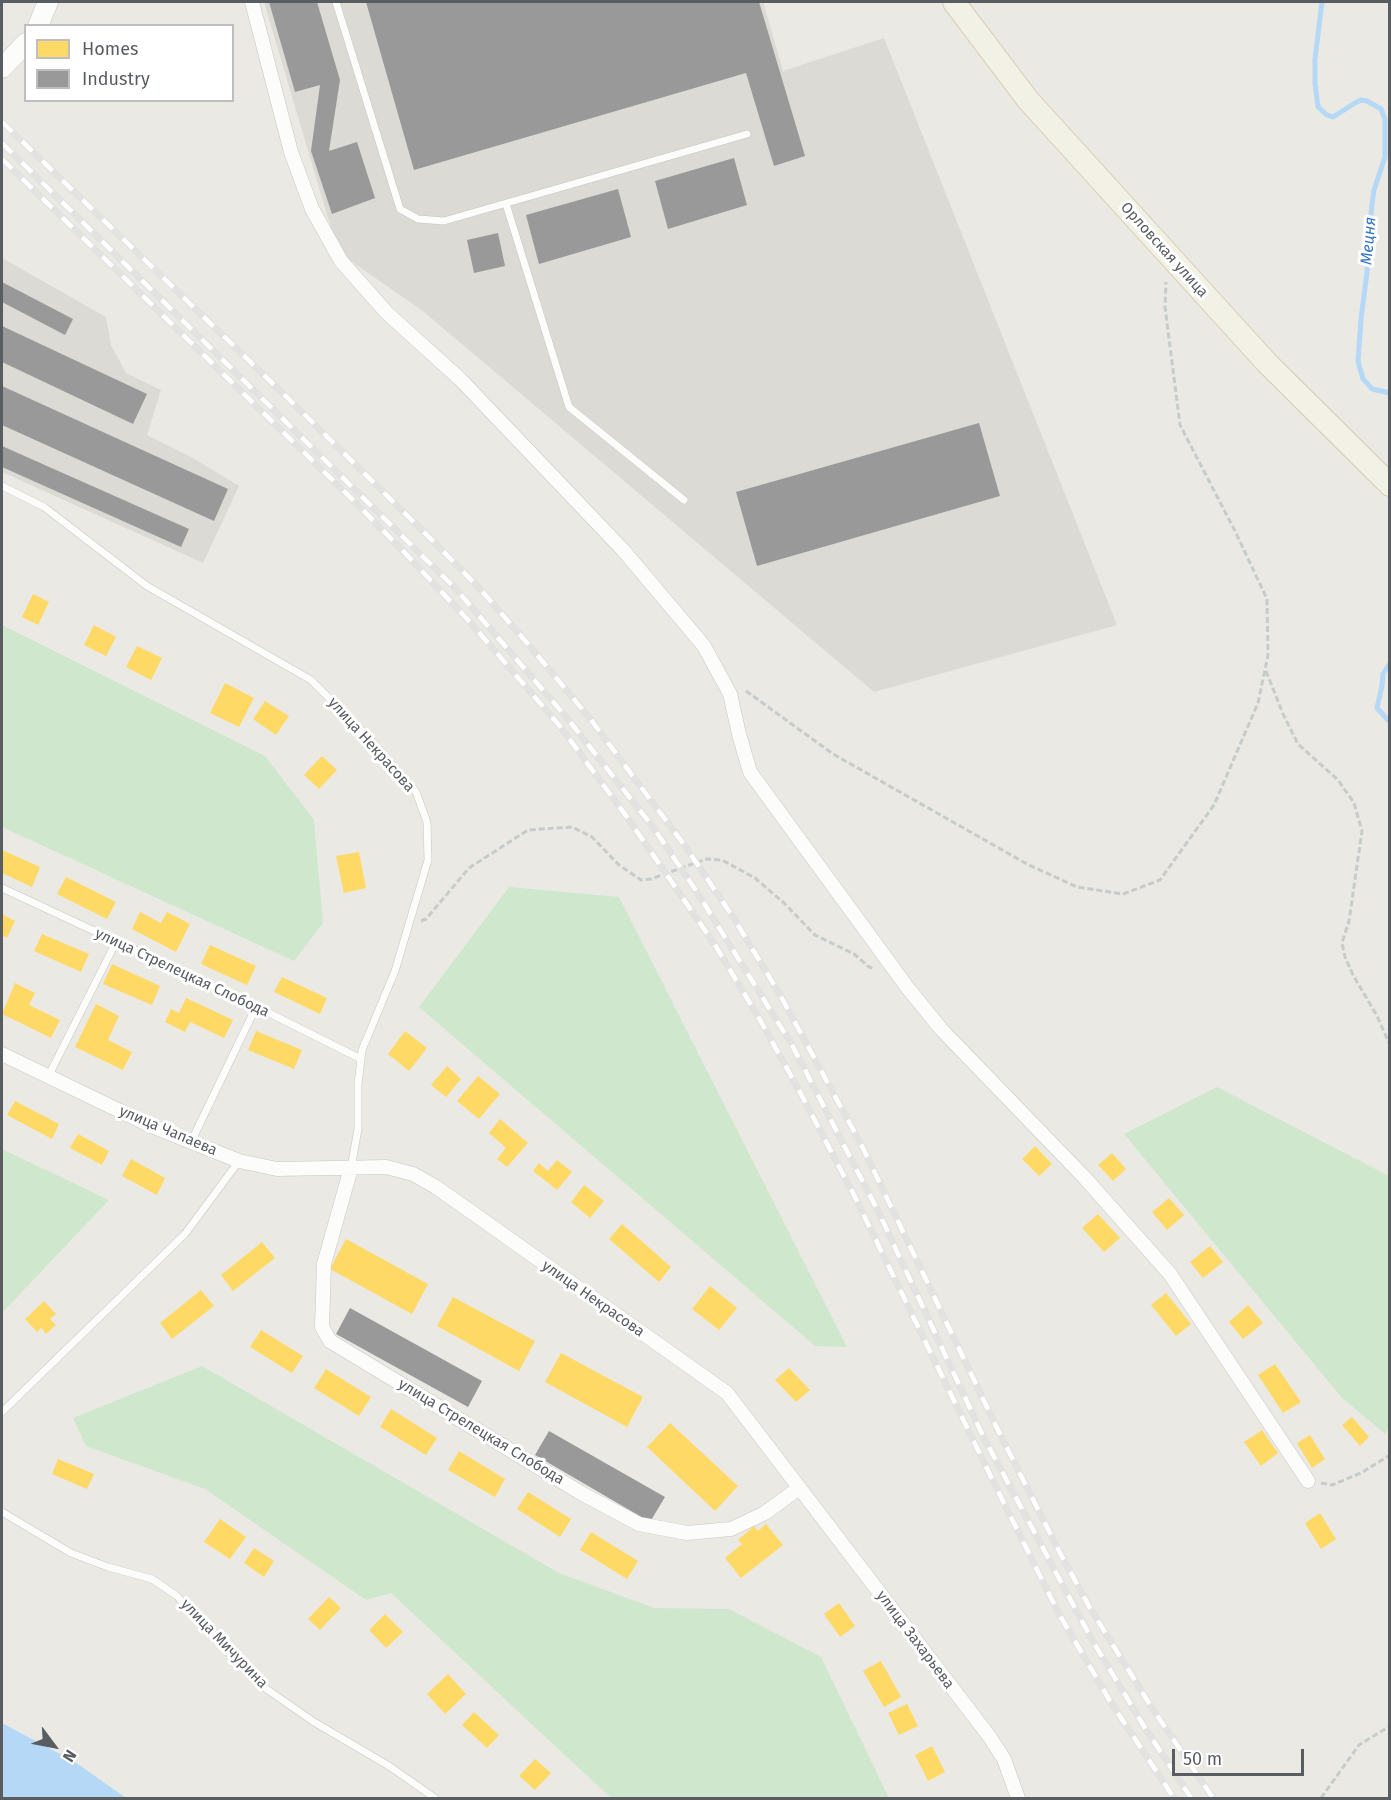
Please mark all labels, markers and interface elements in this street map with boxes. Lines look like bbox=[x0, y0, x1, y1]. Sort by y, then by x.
legend bbox=[24, 24, 234, 102]
text: Homes bbox=[82, 38, 138, 60]
text: Industry bbox=[82, 68, 150, 90]
street label: Орловская улица bbox=[1117, 199, 1211, 301]
water label: Мецня bbox=[1357, 216, 1381, 266]
street label: улица Некрасова bbox=[324, 694, 418, 796]
street label: улица Стрелецкая Слобода bbox=[92, 925, 272, 1021]
street label: улица Чапаева bbox=[116, 1102, 220, 1160]
street label: улица Некрасова bbox=[538, 1257, 648, 1341]
street label: улица Стрелецкая Слобода bbox=[395, 1375, 567, 1489]
street label: улица Захарьева bbox=[872, 1587, 958, 1693]
street label: улица Мичурина bbox=[177, 1596, 271, 1692]
north arrow bbox=[24, 1716, 84, 1776]
scale bar bbox=[1175, 1737, 1307, 1775]
text: N bbox=[59, 1746, 81, 1765]
text: 50 m bbox=[1183, 1748, 1222, 1770]

